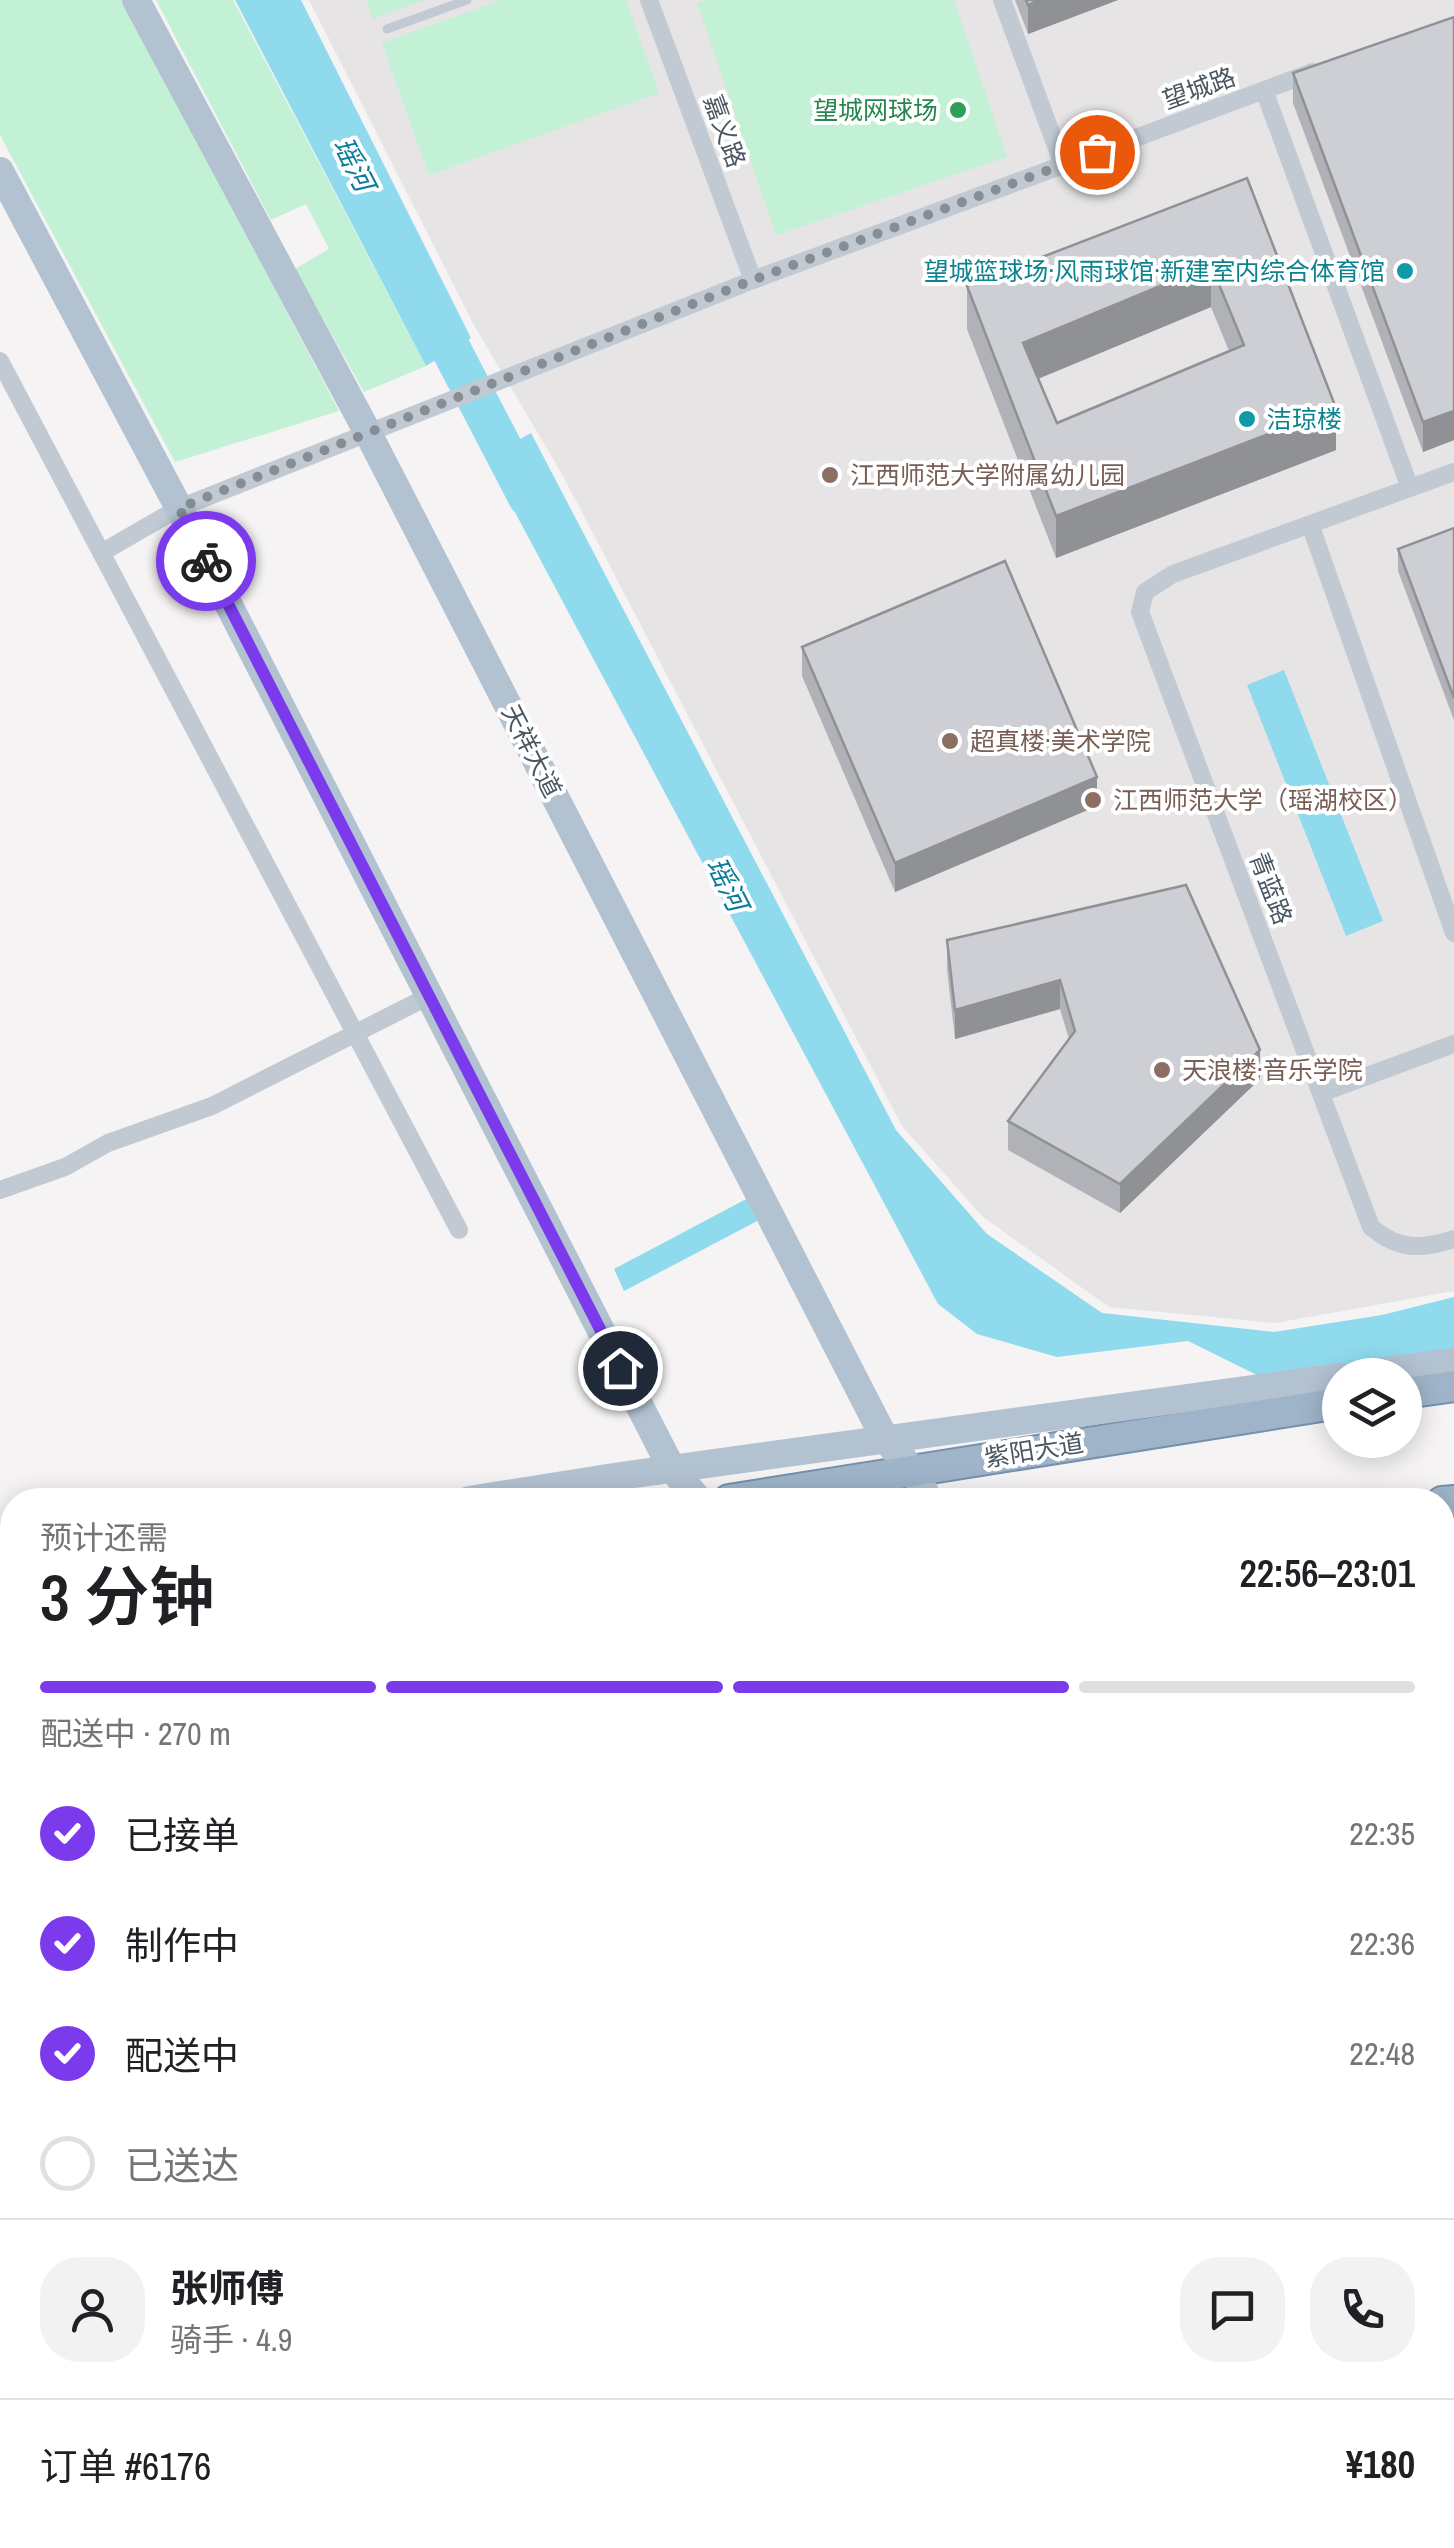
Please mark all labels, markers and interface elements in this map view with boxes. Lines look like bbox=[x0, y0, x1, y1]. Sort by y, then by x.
street label: 望城路 bbox=[1158, 59, 1240, 117]
street label: 嘉义路 bbox=[696, 90, 754, 172]
place label: 望城网球场 bbox=[813, 93, 938, 127]
marker: 望城网球场 bbox=[947, 99, 969, 121]
pin bbox=[1055, 110, 1140, 195]
icon: bag bbox=[1070, 125, 1125, 180]
water label: 瑶河 bbox=[324, 130, 386, 202]
place label: 望城篮球场·风雨球馆·新建室内综合体育馆 bbox=[924, 254, 1385, 288]
marker: 望城篮球场·风雨球馆·新建室内综合体育馆 bbox=[1394, 260, 1416, 282]
place label: 洁琼楼 bbox=[1267, 402, 1342, 436]
marker: 洁琼楼 bbox=[1236, 408, 1258, 430]
place label: 江西师范大学附属幼儿园 bbox=[850, 458, 1125, 492]
marker: 江西师范大学附属幼儿园 bbox=[819, 464, 841, 486]
courier bbox=[156, 511, 256, 611]
icon: bike bbox=[179, 534, 234, 589]
street label: 天祥大道 bbox=[494, 699, 570, 803]
place label: 超真楼·美术学院 bbox=[970, 724, 1151, 758]
marker: 超真楼·美术学院 bbox=[939, 730, 961, 752]
place label: 江西师范大学（瑶湖校区） bbox=[1113, 783, 1413, 817]
marker: 江西师范大学（瑶湖校区） bbox=[1082, 789, 1104, 811]
street label: 青蓝路 bbox=[1242, 847, 1300, 929]
water label: 瑶河 bbox=[697, 850, 759, 922]
place label: 天浪楼·音乐学院 bbox=[1182, 1053, 1363, 1087]
marker: 天浪楼·音乐学院 bbox=[1151, 1059, 1173, 1081]
pin bbox=[578, 1326, 663, 1411]
icon: home bbox=[593, 1341, 648, 1396]
map controls bbox=[1322, 1358, 1422, 1458]
button: layers bbox=[1322, 1358, 1422, 1458]
street label: 紫阳大道 bbox=[982, 1425, 1086, 1475]
text: 预计还需 bbox=[40, 1516, 168, 1559]
text: 22:56–23:01 bbox=[1239, 1548, 1415, 1599]
text: 3 分钟 bbox=[40, 1553, 214, 1640]
text: 配送中 · 270 m bbox=[40, 1712, 231, 1755]
icon: check bbox=[40, 1806, 95, 1861]
text: 已接单 bbox=[125, 1810, 239, 1861]
text: 22:35 bbox=[1349, 1812, 1415, 1855]
icon: check bbox=[40, 1916, 95, 1971]
text: 制作中 bbox=[125, 1920, 239, 1971]
text: 22:36 bbox=[1349, 1922, 1415, 1965]
icon: check bbox=[40, 2026, 95, 2081]
text: 配送中 bbox=[125, 2030, 239, 2081]
text: 22:48 bbox=[1349, 2032, 1415, 2075]
text: 已送达 bbox=[125, 2140, 239, 2191]
button: person bbox=[40, 2257, 145, 2362]
button: chat bbox=[1180, 2257, 1285, 2362]
button: phone bbox=[1310, 2257, 1415, 2362]
text: 张师傅 bbox=[170, 2263, 284, 2314]
text: 骑手 · 4.9 bbox=[170, 2318, 292, 2361]
text: ¥180 bbox=[1346, 2439, 1415, 2490]
text: 订单 #6176 bbox=[40, 2441, 211, 2492]

